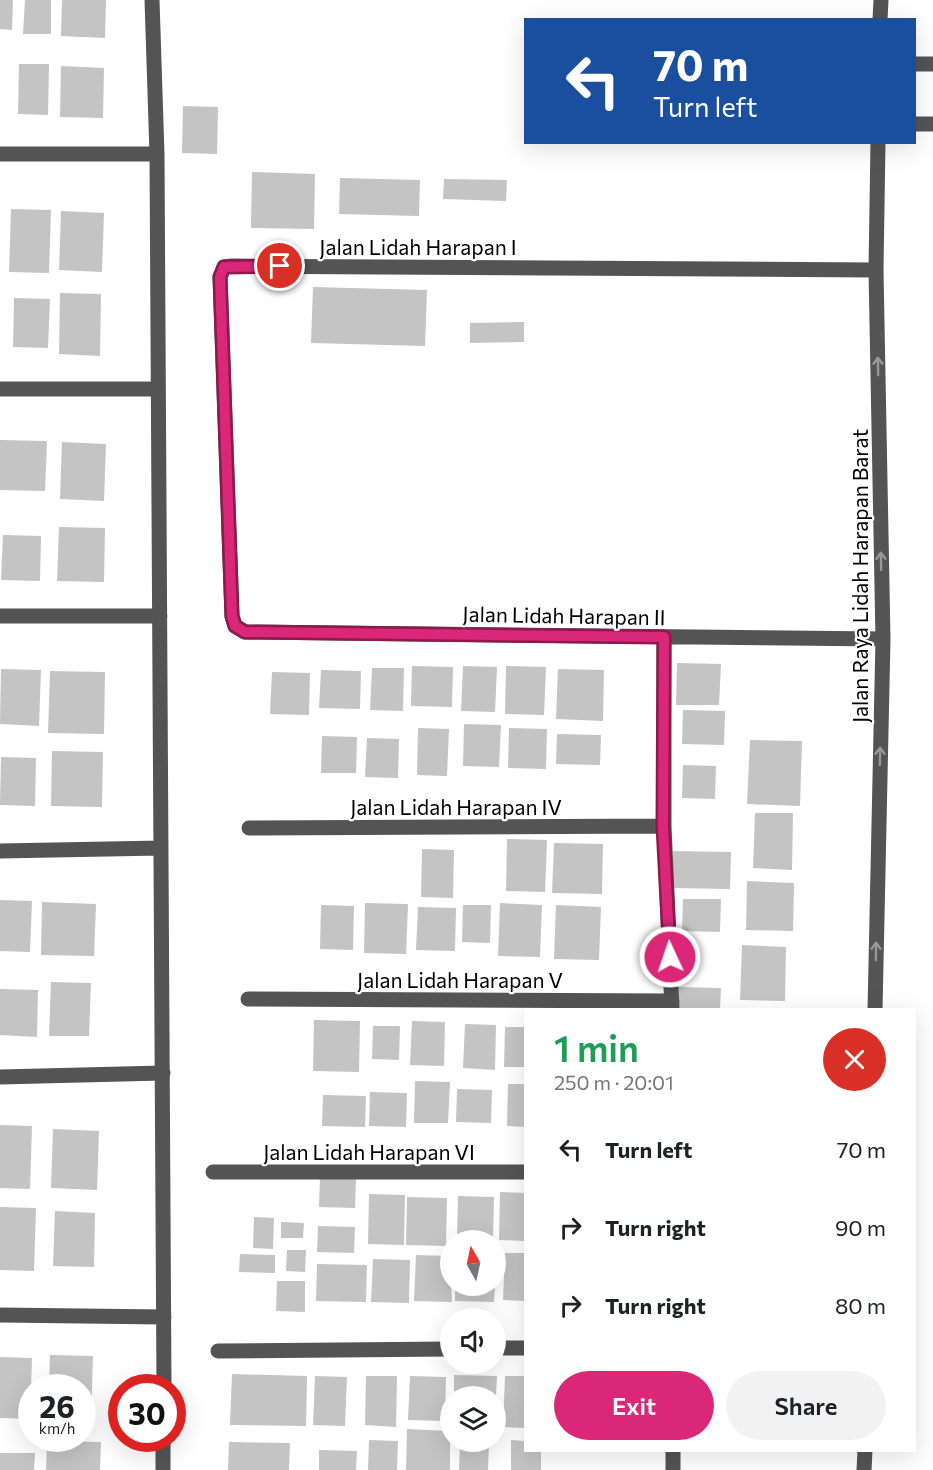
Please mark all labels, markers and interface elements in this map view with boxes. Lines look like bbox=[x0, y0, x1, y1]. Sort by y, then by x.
text: 70 m bbox=[653, 38, 748, 90]
icon: left bbox=[554, 42, 632, 120]
text: Turn left bbox=[653, 90, 757, 123]
street label: Jalan Lidah Harapan I bbox=[319, 234, 517, 259]
pin bbox=[254, 240, 305, 291]
icon: arrive bbox=[263, 249, 296, 282]
one-way arrow bbox=[872, 357, 884, 377]
street label: Jalan Raya Lidah Harapan Barat bbox=[847, 429, 872, 723]
one-way arrow bbox=[876, 552, 887, 572]
street label: Jalan Lidah Harapan II bbox=[462, 601, 666, 629]
one-way arrow bbox=[874, 747, 886, 767]
street label: Jalan Lidah Harapan IV bbox=[350, 794, 562, 819]
position arrow bbox=[638, 925, 702, 989]
one-way arrow bbox=[870, 942, 882, 962]
street label: Jalan Lidah Harapan V bbox=[357, 967, 563, 992]
text: 1 min bbox=[554, 1025, 639, 1069]
button: close bbox=[823, 1028, 886, 1091]
text: 250 m · 20:01 bbox=[554, 1070, 674, 1094]
icon: left bbox=[554, 1133, 587, 1166]
text: Turn left bbox=[605, 1136, 692, 1163]
text: 70 m bbox=[837, 1136, 886, 1163]
street label: Jalan Lidah Harapan VI bbox=[263, 1139, 475, 1164]
icon: right bbox=[554, 1211, 587, 1244]
text: Turn right bbox=[605, 1214, 706, 1241]
text: 90 m bbox=[835, 1214, 886, 1241]
north arrow bbox=[440, 1230, 506, 1296]
map controls bbox=[440, 1230, 506, 1452]
icon: right bbox=[554, 1289, 587, 1322]
text: Turn right bbox=[605, 1292, 706, 1319]
text: 80 m bbox=[835, 1292, 886, 1319]
button: sound bbox=[440, 1308, 506, 1374]
button: Exit bbox=[554, 1371, 714, 1440]
button: Share bbox=[726, 1371, 886, 1440]
speed limit sign: 30 bbox=[108, 1374, 186, 1452]
button: layers bbox=[440, 1386, 506, 1452]
text: 26 bbox=[39, 1387, 75, 1424]
text: km/h bbox=[39, 1419, 75, 1437]

